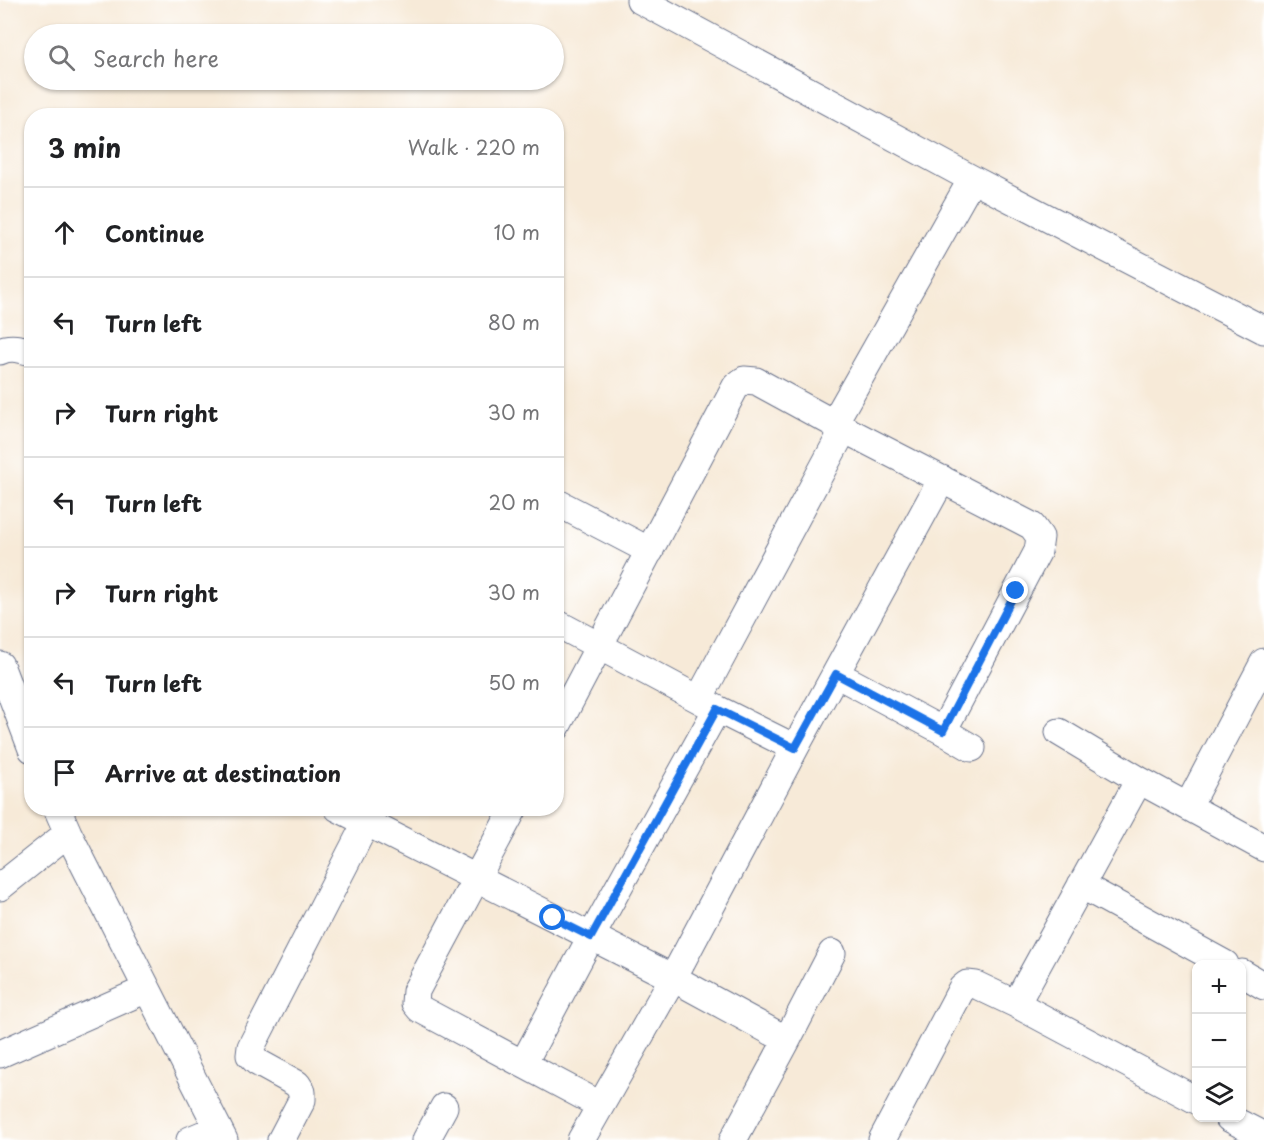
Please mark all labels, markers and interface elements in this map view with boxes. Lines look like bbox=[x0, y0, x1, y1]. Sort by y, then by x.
search box bbox=[24, 24, 564, 90]
icon: search bbox=[45, 41, 78, 74]
text: Search here bbox=[93, 41, 219, 74]
text: 3 min bbox=[48, 128, 121, 167]
text: Walk · 220 m bbox=[408, 132, 540, 162]
icon: ahead bbox=[48, 216, 81, 249]
text: Continue bbox=[105, 216, 204, 249]
text: 10 m bbox=[493, 217, 540, 247]
icon: left bbox=[48, 306, 81, 339]
text: Turn left bbox=[105, 306, 202, 339]
text: 80 m bbox=[488, 307, 540, 337]
icon: right bbox=[48, 396, 81, 429]
text: Turn right bbox=[105, 396, 218, 429]
text: 30 m bbox=[487, 397, 540, 427]
icon: left bbox=[48, 486, 81, 519]
text: Turn left bbox=[105, 486, 202, 519]
text: 20 m bbox=[488, 487, 540, 517]
icon: right bbox=[48, 576, 81, 609]
text: Turn right bbox=[105, 576, 218, 609]
text: 30 m bbox=[487, 577, 540, 607]
route end bbox=[1002, 577, 1028, 603]
icon: left bbox=[48, 666, 81, 699]
text: Turn left bbox=[105, 666, 202, 699]
text: 50 m bbox=[488, 667, 540, 697]
icon: arrive bbox=[48, 756, 81, 789]
text: Arrive at destination bbox=[105, 756, 341, 789]
route start bbox=[539, 904, 565, 930]
map controls bbox=[1192, 960, 1246, 1122]
button: + bbox=[1192, 960, 1246, 1014]
button: − bbox=[1192, 1014, 1246, 1068]
button: layers bbox=[1192, 1068, 1246, 1122]

